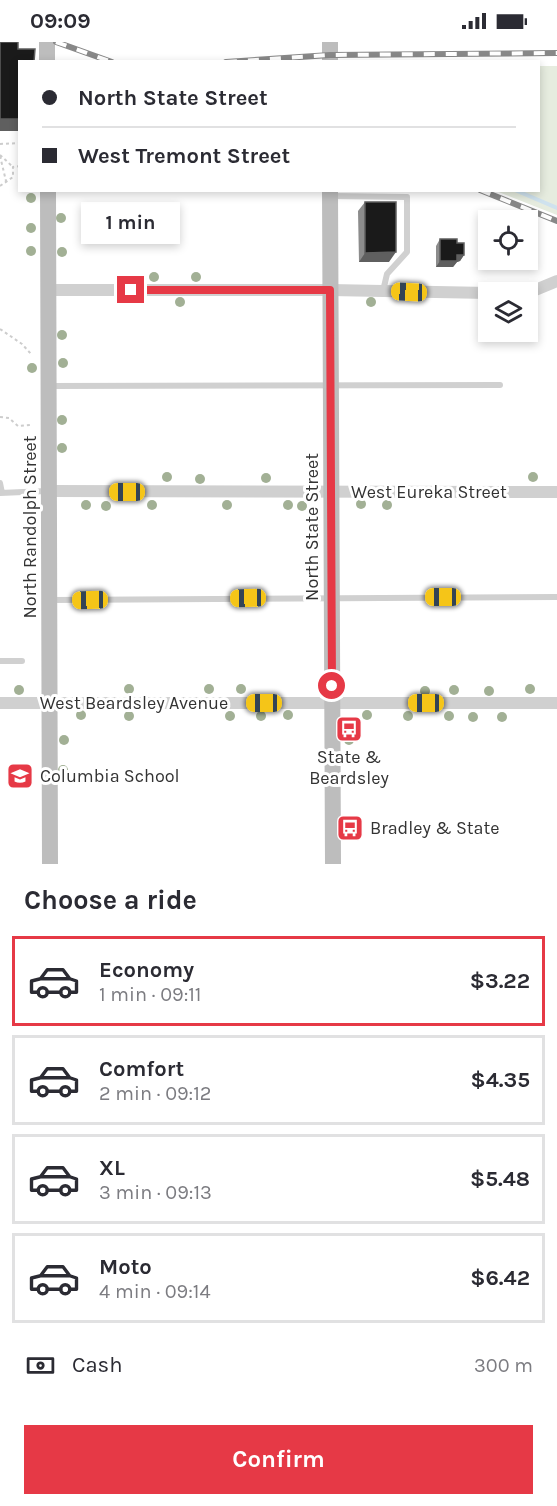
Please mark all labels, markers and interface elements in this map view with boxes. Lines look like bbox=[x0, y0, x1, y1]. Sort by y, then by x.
text: 09:09 bbox=[30, 8, 91, 34]
text: North State Street bbox=[78, 85, 268, 111]
text: West Tremont Street bbox=[78, 143, 290, 169]
callout: 1 min bbox=[82, 203, 180, 245]
map controls bbox=[478, 210, 538, 342]
button: locate bbox=[478, 210, 538, 270]
text: 1 min bbox=[105, 211, 156, 234]
route end bbox=[117, 276, 144, 303]
car bbox=[391, 282, 427, 302]
button: layers bbox=[478, 282, 538, 342]
street label: North Randolph Street bbox=[19, 435, 41, 618]
street label: North State Street bbox=[301, 453, 323, 601]
street label: West Eureka Street bbox=[351, 481, 507, 503]
car bbox=[109, 483, 145, 501]
car bbox=[425, 588, 461, 606]
car bbox=[230, 589, 266, 607]
car bbox=[72, 591, 108, 609]
route start bbox=[318, 672, 345, 699]
street label: West Beardsley Avenue bbox=[40, 692, 228, 714]
car bbox=[246, 694, 282, 712]
car bbox=[408, 694, 444, 712]
bus stop icon: State & Beardsley bbox=[334, 714, 364, 744]
place label: State & Beardsley bbox=[309, 746, 389, 789]
school or university icon: Columbia School bbox=[5, 761, 35, 791]
place label: Columbia School bbox=[40, 765, 180, 787]
bus stop icon: Bradley & State bbox=[335, 813, 365, 843]
place label: Bradley & State bbox=[370, 817, 500, 839]
text: Choose a ride bbox=[24, 884, 197, 916]
icon: car bbox=[27, 954, 81, 1008]
text: Economy bbox=[99, 957, 194, 983]
text: $3.22 bbox=[470, 968, 530, 994]
text: 1 min · 09:11 bbox=[99, 983, 201, 1006]
icon: car bbox=[27, 1053, 81, 1107]
text: Comfort bbox=[99, 1056, 184, 1082]
text: $4.35 bbox=[471, 1067, 530, 1093]
text: 2 min · 09:12 bbox=[99, 1082, 211, 1105]
icon: car bbox=[27, 1152, 81, 1206]
text: XL bbox=[99, 1155, 125, 1181]
text: $5.48 bbox=[470, 1166, 530, 1192]
text: 3 min · 09:13 bbox=[99, 1181, 212, 1204]
icon: car bbox=[27, 1251, 81, 1305]
text: Moto bbox=[99, 1254, 152, 1280]
text: $6.42 bbox=[470, 1265, 530, 1291]
text: 4 min · 09:14 bbox=[99, 1280, 211, 1303]
icon: cash bbox=[24, 1349, 57, 1382]
text: Cash bbox=[72, 1352, 122, 1378]
text: 300 m bbox=[474, 1354, 533, 1377]
button: Confirm bbox=[24, 1425, 533, 1494]

